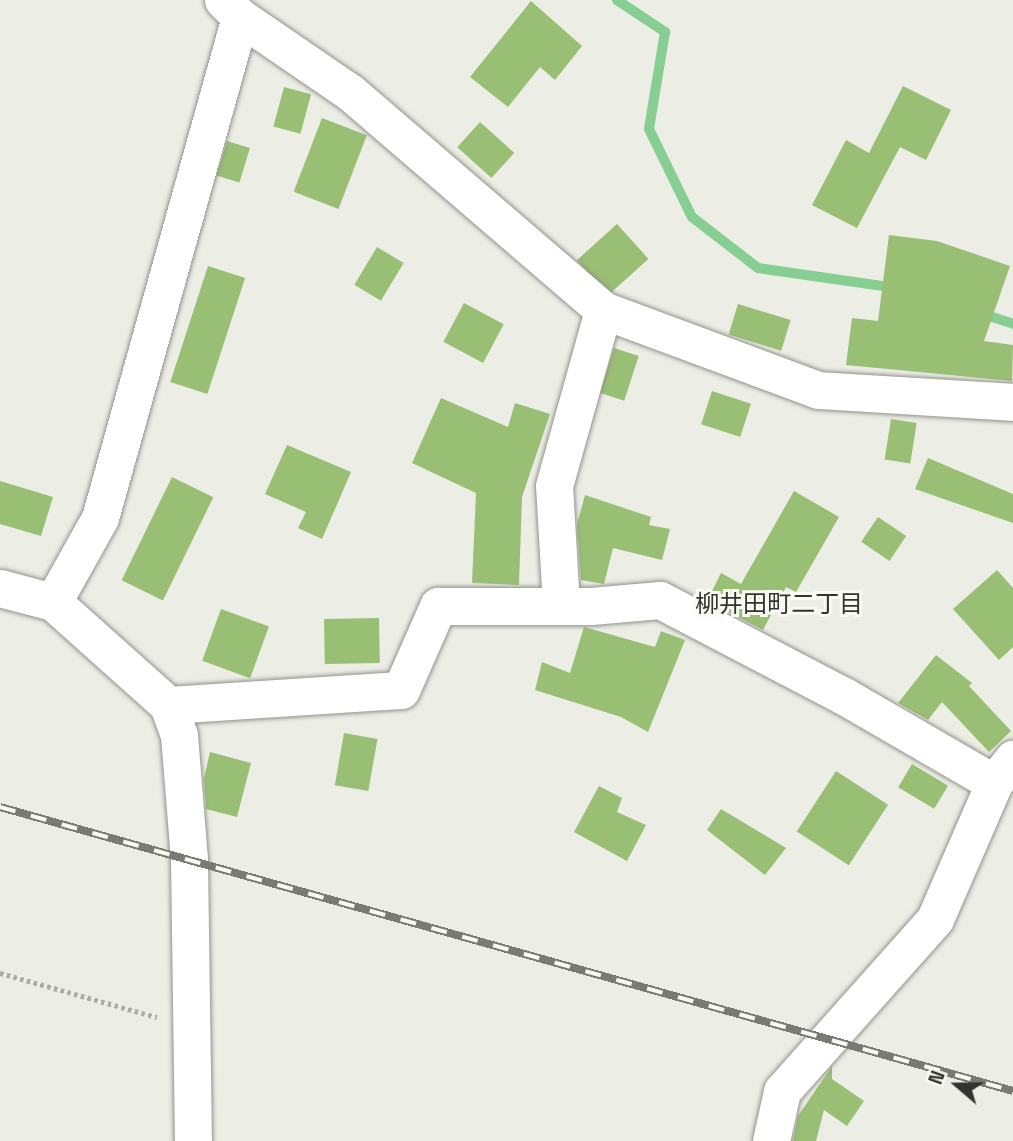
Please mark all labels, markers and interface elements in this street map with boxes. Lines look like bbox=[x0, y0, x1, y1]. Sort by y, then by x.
district label: 柳井田町二丁目 bbox=[695, 590, 863, 618]
north arrow bbox=[922, 1050, 992, 1120]
text: N bbox=[923, 1067, 951, 1088]

